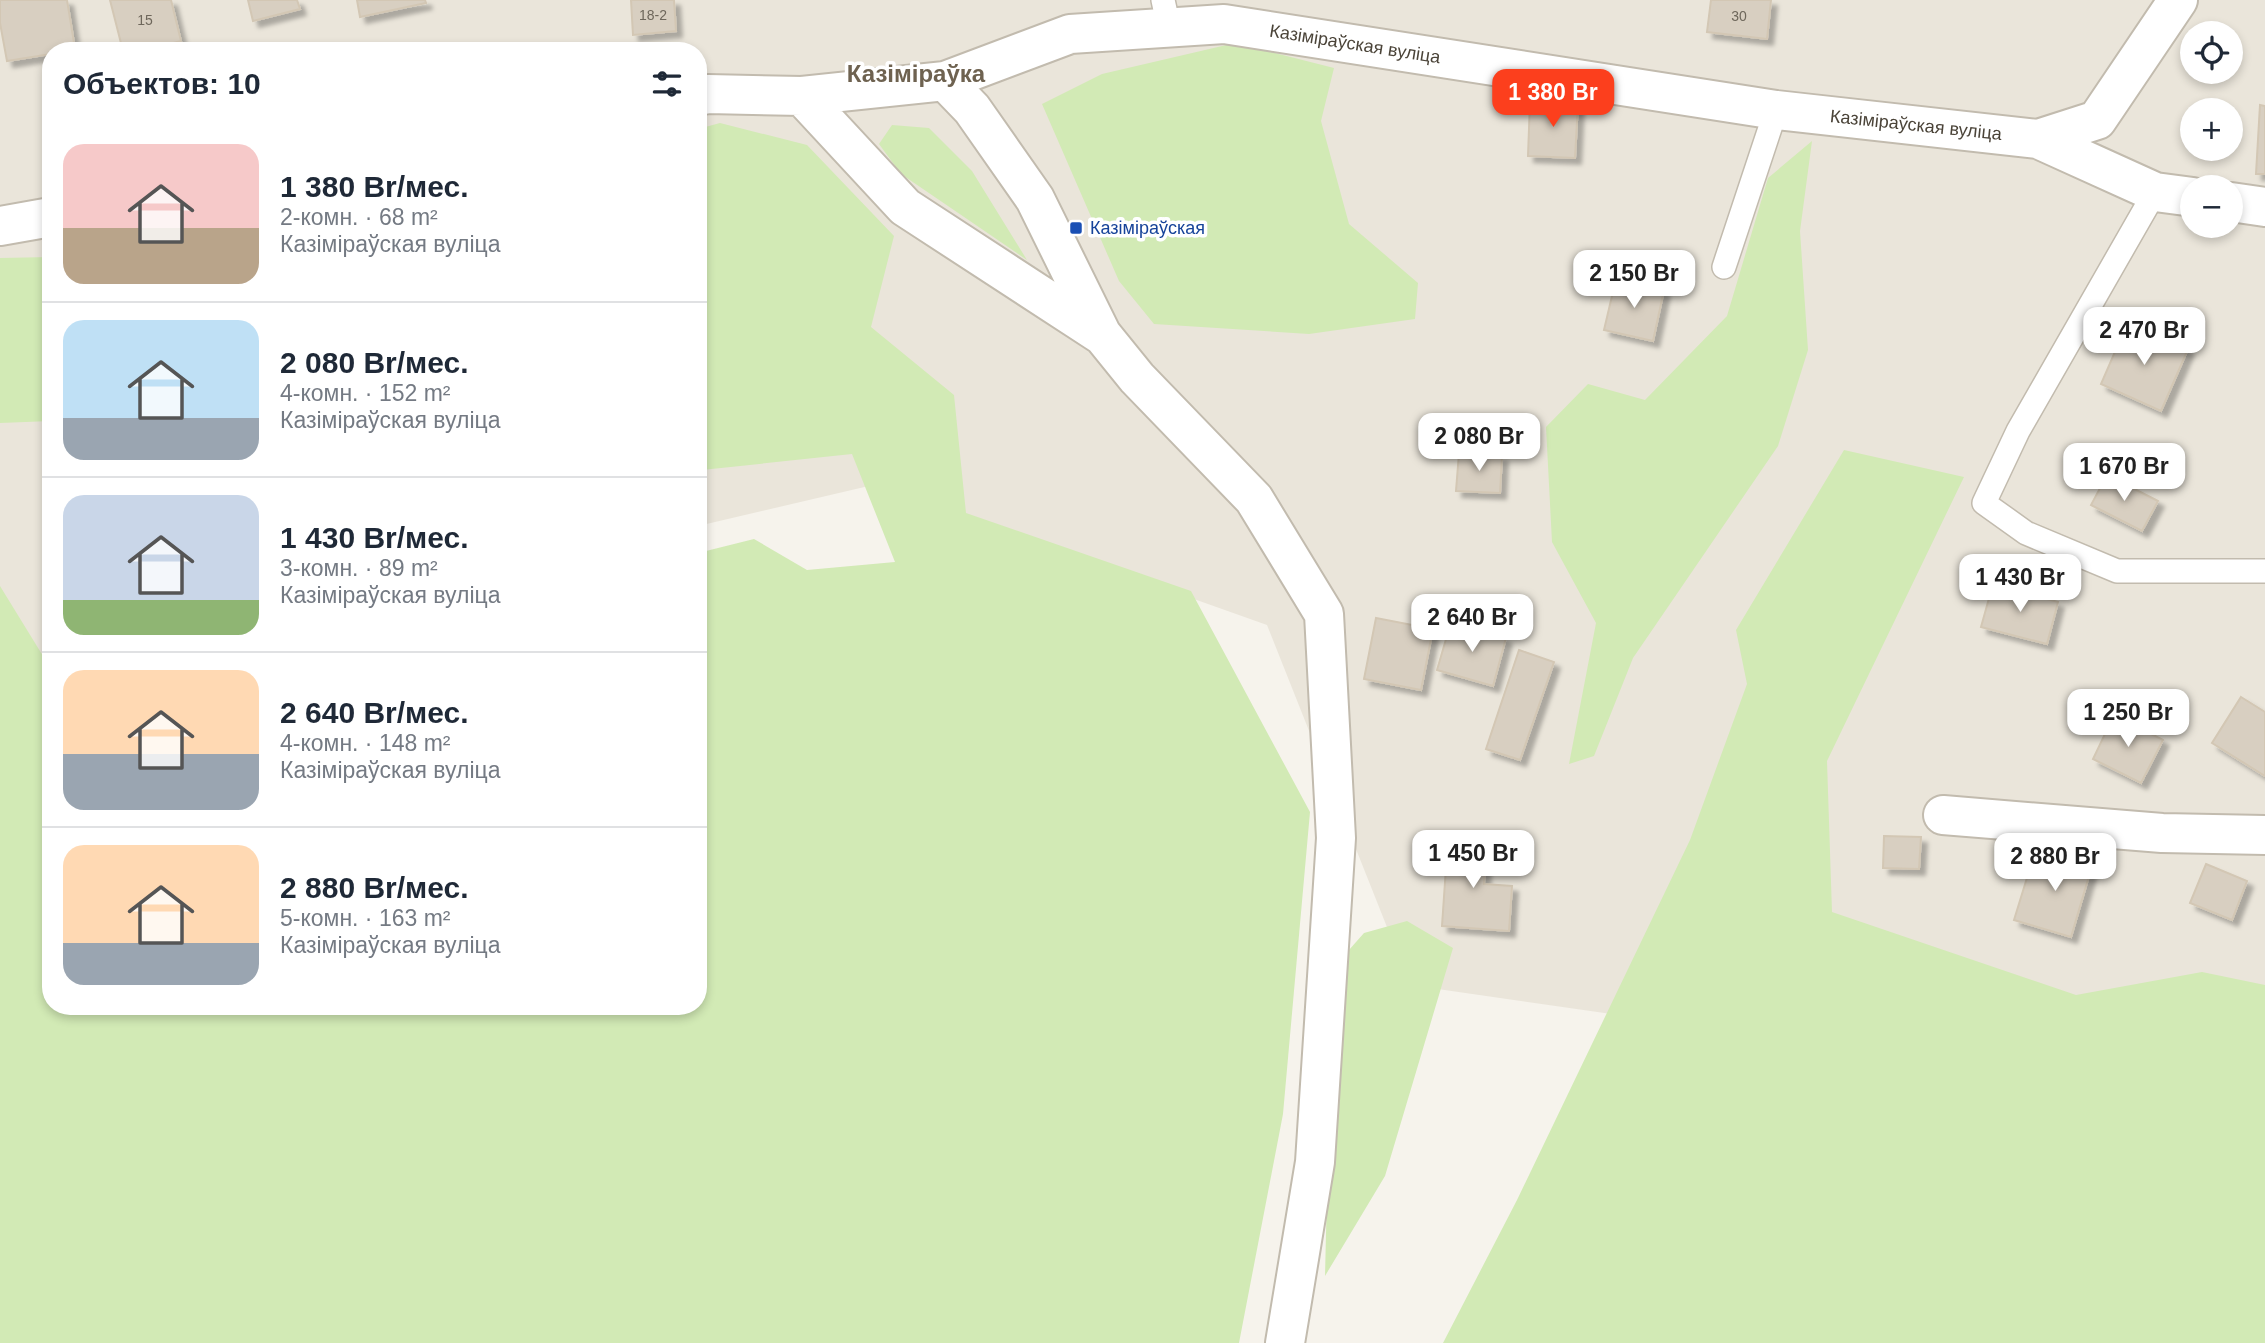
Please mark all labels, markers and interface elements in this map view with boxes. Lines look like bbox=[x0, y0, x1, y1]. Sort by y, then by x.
house number: 18-2 bbox=[639, 7, 667, 23]
house number: 30 bbox=[1731, 8, 1747, 24]
house number: 15 bbox=[137, 12, 153, 28]
street label: Казіміраўская вуліца bbox=[1268, 21, 1443, 68]
map controls bbox=[2180, 21, 2243, 238]
button: locate bbox=[2180, 21, 2243, 84]
district label: Казіміраўка bbox=[847, 60, 986, 87]
icon: filters bbox=[648, 65, 686, 103]
text: Объектов: 10 bbox=[63, 67, 261, 100]
pin: 1 380 Br bbox=[1481, 69, 1625, 129]
text: 1 380 Br bbox=[1508, 79, 1598, 105]
button: + bbox=[2180, 98, 2243, 161]
street label: Казіміраўская вуліца bbox=[1829, 106, 2004, 144]
text: 1 380 Br/мес. bbox=[280, 170, 469, 203]
icon: home bbox=[119, 172, 203, 256]
button: − bbox=[2180, 175, 2243, 238]
text: 2-комн. · 68 m² bbox=[280, 204, 438, 230]
place label: Казіміраўская bbox=[1090, 218, 1205, 238]
marker: Казіміраўская bbox=[1068, 220, 1084, 236]
text: Казіміраўская вуліца bbox=[280, 231, 501, 257]
pin: 2 150 Br bbox=[1562, 250, 1706, 310]
text: 2 150 Br bbox=[1589, 260, 1679, 286]
pin: 2 470 Br bbox=[2072, 308, 2216, 367]
text: 2 470 Br bbox=[2099, 317, 2189, 343]
text: 2 080 Br/мес. bbox=[280, 346, 469, 379]
icon: home bbox=[119, 348, 203, 432]
text: 4-комн. · 152 m² bbox=[280, 380, 451, 406]
text: Казіміраўская вуліца bbox=[280, 407, 501, 433]
pin: 2 080 Br bbox=[1407, 414, 1551, 473]
text: 2 080 Br bbox=[1434, 423, 1524, 449]
pin: 1 670 Br bbox=[2052, 444, 2196, 503]
text: 1 670 Br bbox=[2079, 453, 2169, 479]
text: 1 430 Br/мес. bbox=[280, 521, 469, 554]
icon: home bbox=[119, 523, 203, 607]
pin: 1 430 Br bbox=[1948, 554, 2092, 614]
text: 3-комн. · 89 m² bbox=[280, 555, 438, 581]
text: 1 430 Br bbox=[1975, 564, 2065, 590]
text: Казіміраўская вуліца bbox=[280, 582, 501, 608]
pin: 2 640 Br bbox=[1400, 594, 1544, 654]
text: 2 640 Br bbox=[1427, 604, 1517, 630]
pin: 1 250 Br bbox=[2056, 690, 2200, 749]
text: 2 640 Br/мес. bbox=[280, 696, 469, 729]
icon: home bbox=[119, 698, 203, 782]
text: 1 250 Br bbox=[2083, 699, 2173, 725]
text: 4-комн. · 148 m² bbox=[280, 730, 451, 756]
text: Казіміраўская вуліца bbox=[280, 757, 501, 783]
pin: 1 450 Br bbox=[1401, 830, 1545, 890]
pin: 2 880 Br bbox=[1983, 834, 2127, 893]
text: 1 450 Br bbox=[1428, 840, 1518, 866]
text: 2 880 Br bbox=[2010, 843, 2100, 869]
text: 2 880 Br/мес. bbox=[280, 871, 469, 904]
icon: home bbox=[119, 873, 203, 957]
text: 5-комн. · 163 m² bbox=[280, 905, 451, 931]
text: Казіміраўская вуліца bbox=[280, 932, 501, 958]

